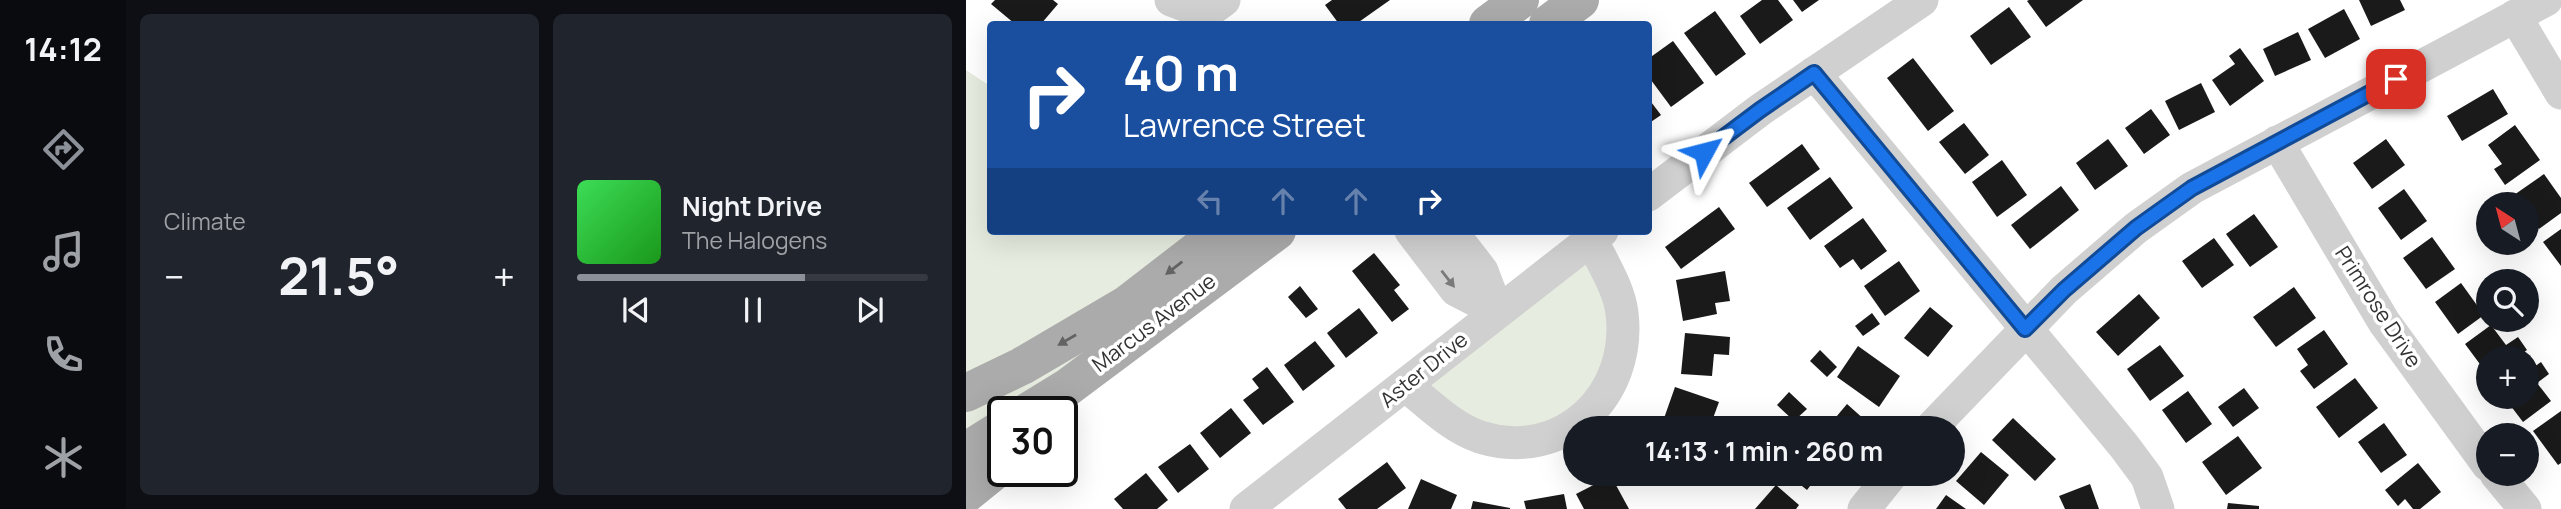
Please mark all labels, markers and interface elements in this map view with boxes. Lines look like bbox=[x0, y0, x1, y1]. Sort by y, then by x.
text: 14:12 bbox=[24, 27, 102, 71]
text: 40 m bbox=[1123, 39, 1239, 106]
icon: right bbox=[1008, 49, 1099, 140]
pin bbox=[2366, 49, 2426, 109]
icon: arrive bbox=[2377, 60, 2415, 98]
text: Lawrence Street bbox=[1123, 103, 1366, 147]
position arrow bbox=[1667, 115, 1741, 189]
icon: directions bbox=[39, 125, 88, 174]
icon: left bbox=[1191, 182, 1229, 220]
icon: ahead bbox=[1264, 182, 1302, 220]
icon: ahead bbox=[1337, 182, 1375, 220]
icon: right bbox=[1410, 182, 1448, 220]
text: Night Drive bbox=[682, 188, 822, 224]
north arrow bbox=[2476, 192, 2539, 256]
map controls bbox=[2476, 192, 2539, 486]
text: Climate bbox=[164, 205, 246, 237]
text: The Halogens bbox=[682, 224, 827, 256]
icon: music bbox=[39, 227, 88, 276]
text: 21.5° bbox=[278, 240, 399, 311]
street label: Primrose Drive bbox=[2329, 240, 2429, 372]
text: − bbox=[164, 250, 185, 302]
text: + bbox=[493, 250, 515, 302]
one-way arrow bbox=[1165, 261, 1183, 275]
street label: Marcus Avenue bbox=[1086, 267, 1221, 378]
one-way arrow bbox=[1440, 269, 1455, 287]
button: search bbox=[2476, 269, 2539, 332]
icon: previous bbox=[617, 291, 655, 329]
icon: pause bbox=[734, 291, 772, 329]
icon: next bbox=[851, 291, 889, 329]
street label: Aster Drive bbox=[1374, 325, 1473, 413]
icon: phone bbox=[39, 330, 88, 379]
one-way arrow bbox=[1058, 334, 1077, 346]
button: + bbox=[2476, 346, 2539, 409]
speed limit sign: 30 bbox=[987, 396, 1078, 487]
button: − bbox=[2476, 423, 2539, 486]
icon: climate bbox=[39, 433, 88, 482]
text: 14:13 · 1 min · 260 m bbox=[1645, 433, 1883, 469]

